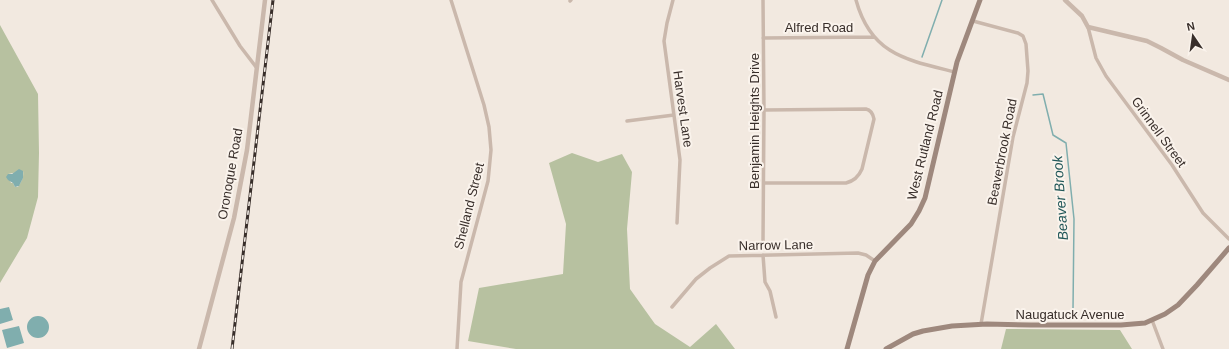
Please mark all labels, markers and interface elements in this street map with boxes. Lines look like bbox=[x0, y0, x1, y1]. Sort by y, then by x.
north arrow bbox=[1173, 16, 1213, 56]
street label: Alfred Road bbox=[785, 20, 853, 35]
text: N bbox=[1186, 20, 1196, 33]
street label: Benjamin Heights Drive bbox=[747, 53, 762, 189]
street label: Harvest Lane bbox=[670, 70, 696, 148]
street label: West Rutland Road bbox=[904, 89, 946, 201]
street label: Grinnell Street bbox=[1129, 94, 1190, 170]
street label: Beaverbrook Road bbox=[984, 97, 1020, 207]
street label: Oronoque Road bbox=[215, 127, 245, 221]
water label: Beaver Brook bbox=[1049, 154, 1071, 241]
street label: Shelland Street bbox=[451, 161, 487, 251]
street label: Narrow Lane bbox=[739, 237, 813, 253]
street label: Naugatuck Avenue bbox=[1016, 307, 1124, 322]

